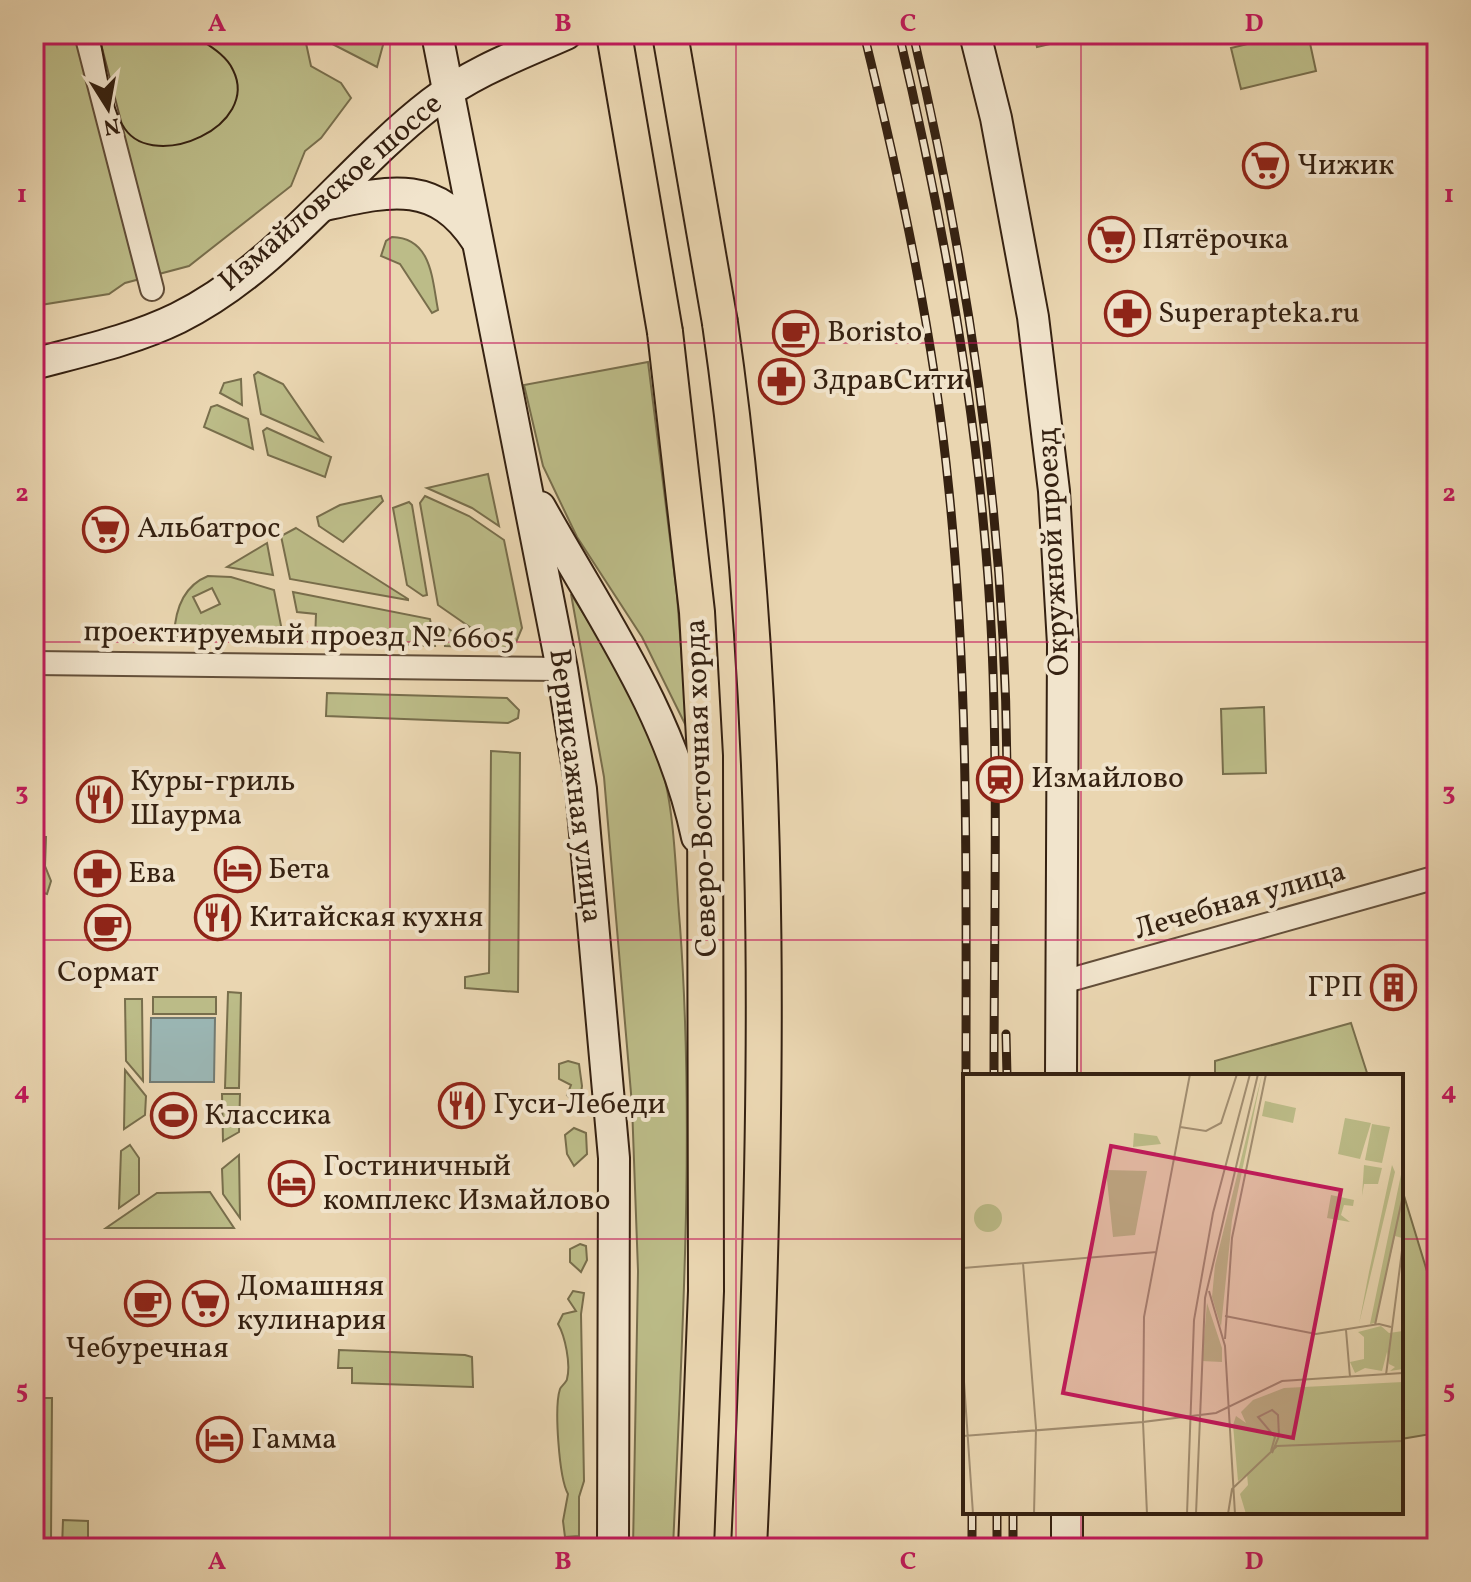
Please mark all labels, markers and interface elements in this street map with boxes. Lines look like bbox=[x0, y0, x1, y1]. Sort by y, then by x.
text: A bbox=[208, 6, 227, 42]
text: B bbox=[554, 6, 572, 42]
text: C bbox=[900, 6, 916, 42]
text: D bbox=[1244, 6, 1264, 42]
north arrow bbox=[68, 68, 148, 148]
street label: Измайловское шоссе bbox=[210, 84, 452, 302]
text: N bbox=[101, 108, 122, 142]
supermarket icon: Чижик bbox=[1242, 142, 1290, 190]
place label: Чижик bbox=[1297, 145, 1394, 187]
text: 1 bbox=[17, 177, 27, 213]
text: 1 bbox=[1444, 177, 1454, 213]
supermarket icon: Пятёрочка bbox=[1087, 216, 1135, 264]
place label: Пятёрочка bbox=[1142, 219, 1289, 261]
pharmacy icon: Superapteka.ru bbox=[1103, 290, 1151, 338]
place label: Superapteka.ru bbox=[1158, 293, 1360, 335]
cafe icon: Boristo bbox=[772, 309, 820, 357]
place label: Boristo bbox=[827, 312, 922, 354]
pharmacy icon: ЗдравСити bbox=[757, 357, 805, 405]
place label: ЗдравСити bbox=[812, 360, 964, 402]
street label: Окружной проезд bbox=[1027, 427, 1081, 677]
text: 2 bbox=[15, 476, 29, 512]
text: 2 bbox=[1442, 476, 1456, 512]
supermarket icon: Альбатрос bbox=[82, 505, 130, 553]
place label: Альбатрос bbox=[137, 508, 281, 550]
street label: проектируемый проезд № 6605 bbox=[83, 611, 515, 661]
street label: Северо-Восточная хорда bbox=[675, 618, 729, 958]
street label: Вернисажная улица bbox=[537, 646, 613, 926]
station icon: Измайлово bbox=[976, 755, 1024, 803]
place label: Измайлово bbox=[1031, 758, 1184, 800]
place label: Куры-гриль Шаурма bbox=[130, 761, 296, 837]
text: 3 bbox=[15, 775, 29, 811]
restaurant icon: Куры-гриль Шаурма bbox=[75, 775, 123, 823]
text: 3 bbox=[1442, 775, 1456, 811]
hotel icon: Бета bbox=[213, 846, 261, 894]
place label: Бета bbox=[268, 849, 331, 891]
pharmacy icon: Ева bbox=[73, 850, 121, 898]
street label: Лечебная улица bbox=[1129, 851, 1351, 951]
place label: Ева bbox=[128, 853, 176, 895]
restaurant icon: Китайская кухня bbox=[194, 894, 242, 942]
place label: Китайская кухня bbox=[249, 897, 483, 939]
cafe icon: Сормат bbox=[84, 903, 132, 951]
place label: Сормат bbox=[57, 952, 159, 994]
building icon: ГРП bbox=[1370, 964, 1418, 1012]
place label: ГРП bbox=[1307, 967, 1363, 1009]
text: 4 bbox=[14, 1074, 30, 1110]
inset map bbox=[963, 1074, 1403, 1514]
text: 4 bbox=[1441, 1074, 1457, 1110]
restaurant icon: Гуси-Лебеди bbox=[438, 1081, 486, 1129]
place label: Гуси-Лебеди bbox=[493, 1084, 666, 1126]
sports icon: Классика bbox=[149, 1092, 197, 1140]
place label: Классика bbox=[204, 1095, 332, 1137]
place label: Гостиничный комплекс Измайлово bbox=[323, 1146, 610, 1222]
hotel icon: Гостиничный комплекс Измайлово bbox=[268, 1160, 316, 1208]
place label: Домашняя кулинария bbox=[237, 1266, 386, 1342]
cafe icon: Чебуречная bbox=[123, 1279, 171, 1327]
supermarket icon: Домашняя кулинария bbox=[182, 1280, 230, 1328]
place label: Чебуречная bbox=[65, 1328, 229, 1370]
text: 5 bbox=[16, 1373, 28, 1409]
text: 5 bbox=[1443, 1373, 1455, 1409]
hotel icon: Гамма bbox=[196, 1416, 244, 1464]
place label: Гамма bbox=[251, 1419, 337, 1461]
text: A bbox=[208, 1544, 227, 1580]
text: B bbox=[554, 1544, 572, 1580]
text: C bbox=[900, 1544, 916, 1580]
text: D bbox=[1244, 1544, 1264, 1580]

